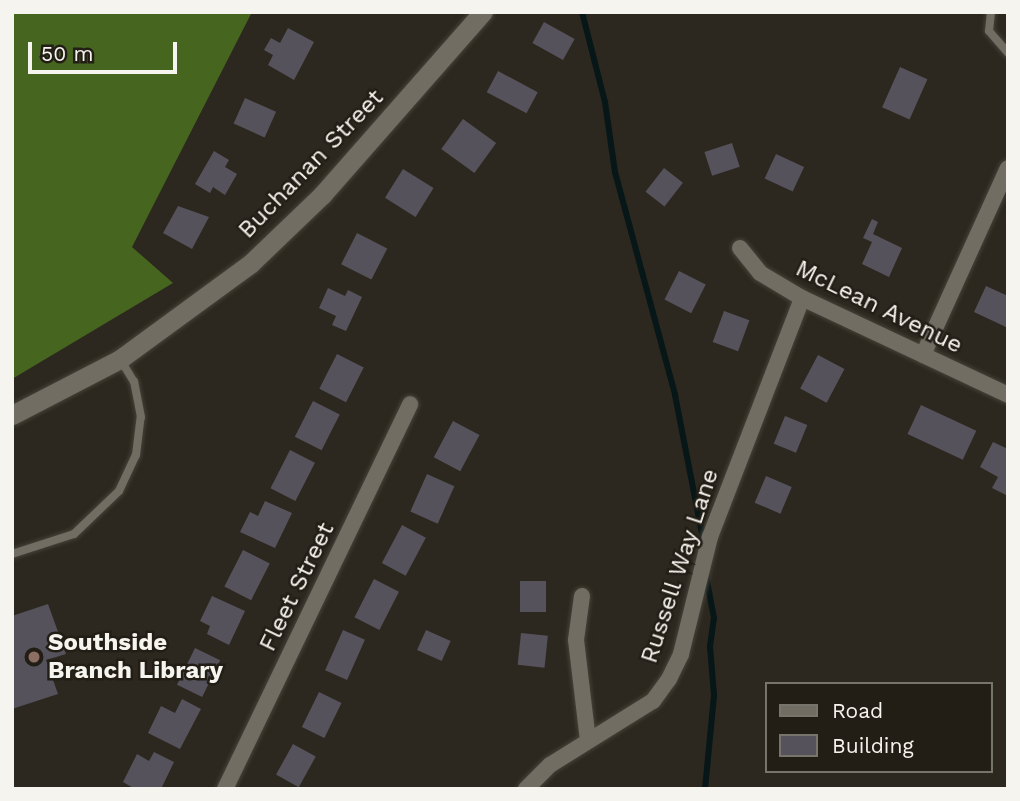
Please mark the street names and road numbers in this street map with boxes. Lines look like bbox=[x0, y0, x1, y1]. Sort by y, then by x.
street label: Buchanan Street bbox=[233, 83, 389, 245]
street label: McLean Avenue bbox=[790, 254, 968, 360]
street label: Russell Way Lane bbox=[635, 464, 725, 668]
street label: Fleet Street bbox=[253, 518, 341, 656]

